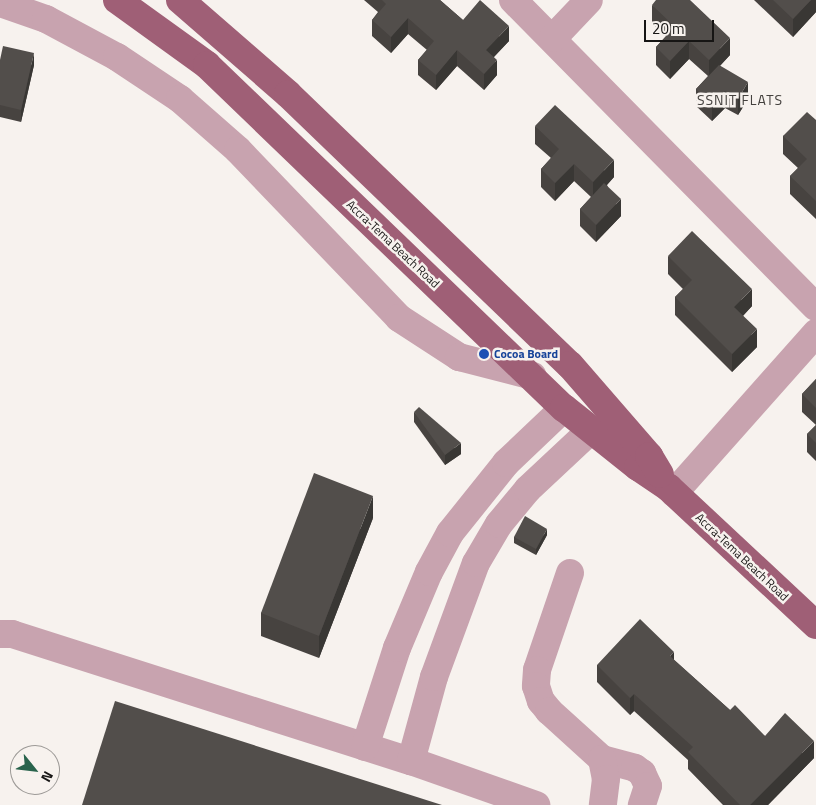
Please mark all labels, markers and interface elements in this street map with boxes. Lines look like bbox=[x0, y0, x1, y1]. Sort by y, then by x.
scale bar bbox=[646, 10, 716, 42]
text: 20 m bbox=[652, 17, 685, 40]
district label: SSNIT FLATS bbox=[696, 92, 784, 108]
street label: Accra-Tema Beach Road bbox=[344, 197, 442, 291]
place label: Cocoa Board bbox=[494, 347, 558, 361]
marker: Cocoa Board bbox=[478, 348, 490, 360]
street label: Accra-Tema Beach Road bbox=[693, 510, 791, 604]
north arrow bbox=[10, 745, 60, 795]
text: N bbox=[36, 768, 59, 786]

